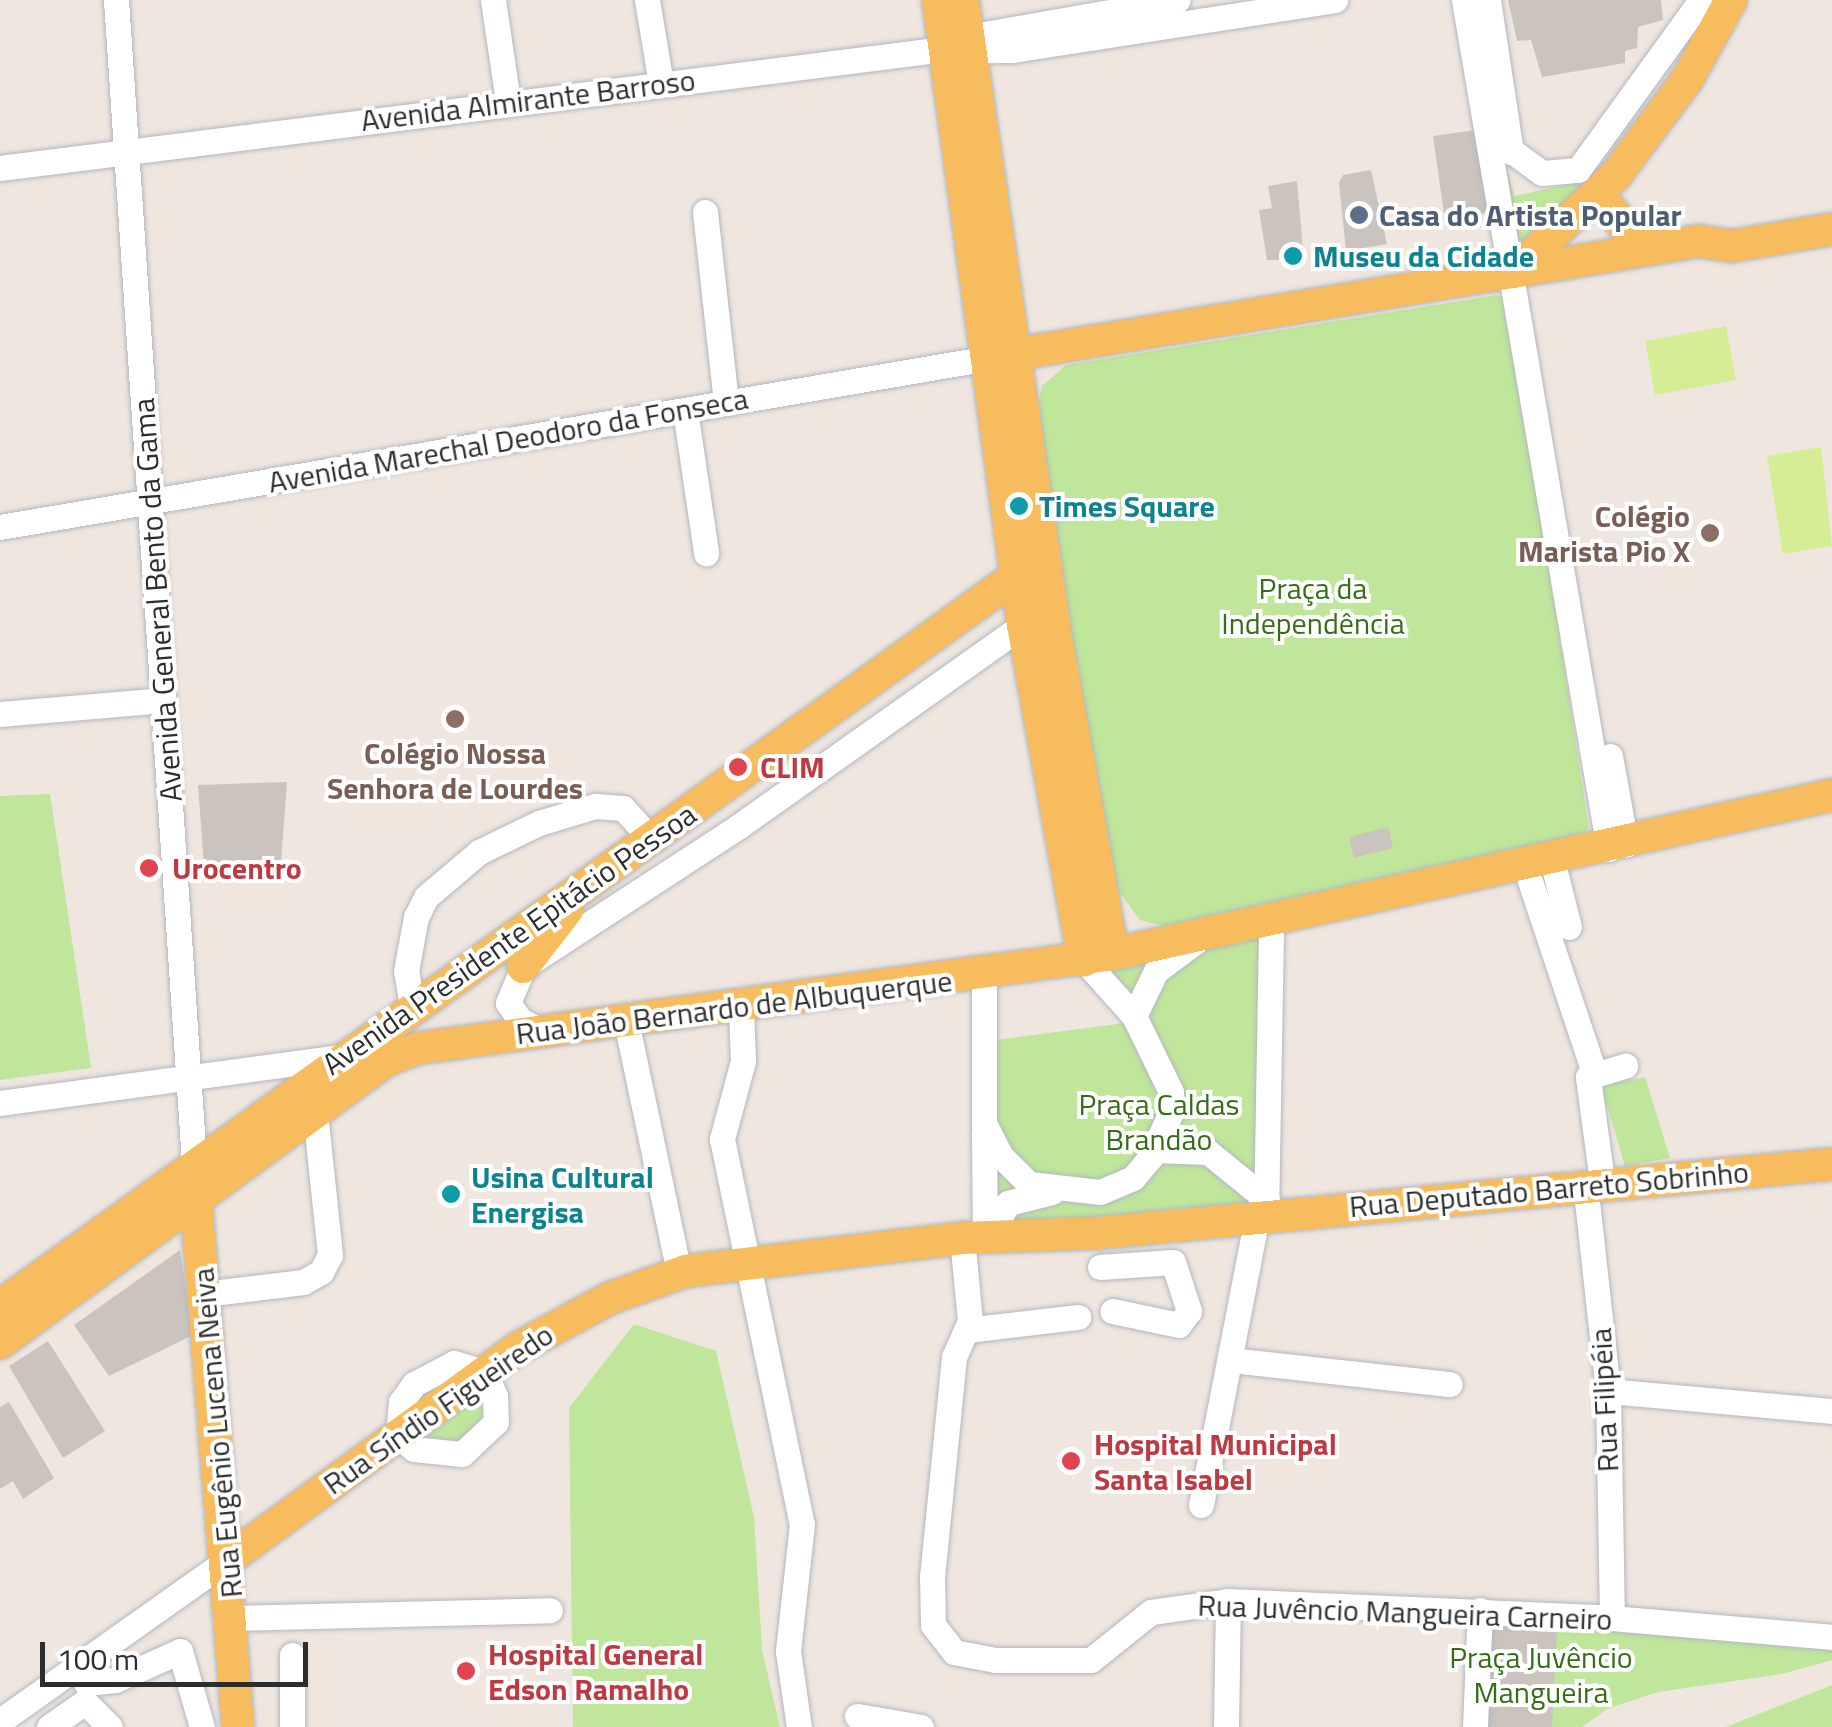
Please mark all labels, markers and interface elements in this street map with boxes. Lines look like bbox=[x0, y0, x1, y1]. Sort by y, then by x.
street label: Avenida Almirante Barroso bbox=[359, 62, 697, 138]
place label: Casa do Artista Popular bbox=[1379, 197, 1682, 233]
marker: Casa do Artista Popular bbox=[1348, 204, 1370, 226]
place label: Museu da Cidade bbox=[1313, 238, 1534, 274]
marker: Museu da Cidade bbox=[1282, 245, 1304, 267]
street label: Avenida Marechal Deodoro da Fonseca bbox=[265, 380, 751, 500]
street label: Avenida General Bento da Gama bbox=[125, 397, 189, 803]
place label: Times Square bbox=[1039, 488, 1215, 524]
marker: Times Square bbox=[1008, 495, 1030, 517]
place label: Colégio Marista Pio X bbox=[1518, 498, 1690, 568]
marker: Colégio Marista Pio X bbox=[1699, 522, 1721, 544]
park label: Praça da Independência bbox=[1221, 570, 1405, 640]
marker: Colégio Nossa Senhora de Lourdes bbox=[444, 708, 466, 730]
place label: Colégio Nossa Senhora de Lourdes bbox=[327, 735, 583, 806]
place label: CLIM bbox=[760, 749, 825, 785]
marker: CLIM bbox=[725, 754, 751, 780]
street label: Avenida Presidente Epitácio Pessoa bbox=[315, 796, 703, 1082]
place label: Urocentro bbox=[172, 850, 302, 886]
marker: Urocentro bbox=[136, 855, 162, 881]
street label: Rua João Bernardo de Albuquerque bbox=[514, 962, 954, 1052]
park label: Praça Caldas Brandão bbox=[1078, 1086, 1240, 1156]
street label: Rua Deputado Barreto Sobrinho bbox=[1348, 1154, 1750, 1224]
place label: Usina Cultural Energisa bbox=[471, 1159, 654, 1230]
marker: Usina Cultural Energisa bbox=[440, 1183, 462, 1205]
street label: Rua Eugênio Lucena Neiva bbox=[185, 1267, 249, 1599]
street label: Rua Síndio Figueiredo bbox=[316, 1316, 560, 1502]
street label: Rua Filipéia bbox=[1582, 1327, 1626, 1473]
place label: Hospital Municipal Santa Isabel bbox=[1094, 1426, 1337, 1496]
marker: Hospital Municipal Santa Isabel bbox=[1058, 1448, 1084, 1474]
street label: Rua Juvêncio Mangueira Carneiro bbox=[1197, 1587, 1613, 1637]
scale bar bbox=[45, 1622, 312, 1684]
text: 100 m bbox=[57, 1636, 139, 1682]
place label: Hospital General Edson Ramalho bbox=[488, 1636, 703, 1706]
park label: Praça Juvêncio Mangueira bbox=[1449, 1639, 1633, 1710]
marker: Hospital General Edson Ramalho bbox=[453, 1658, 479, 1684]

